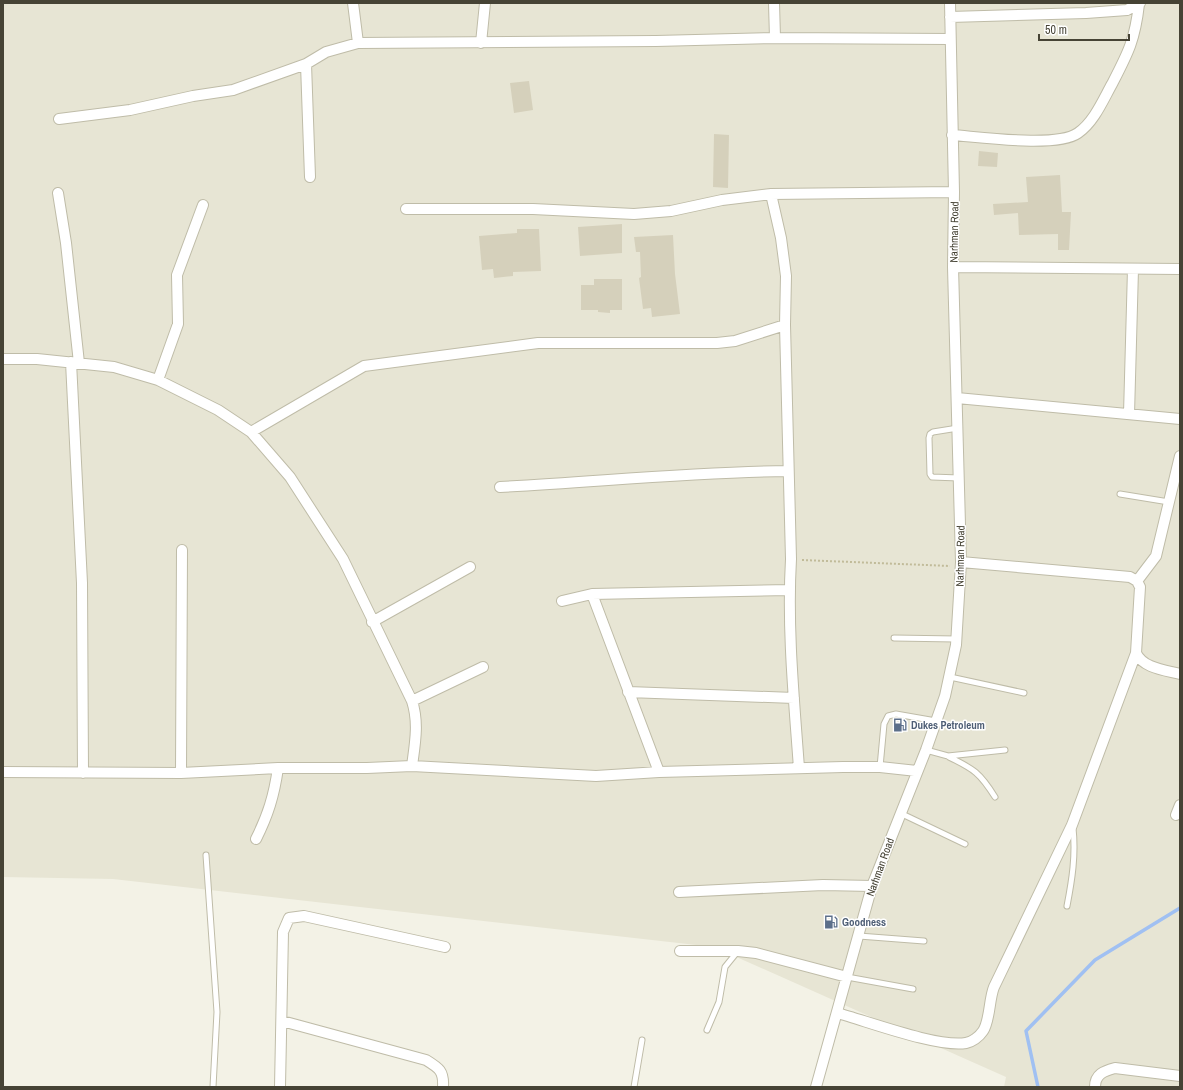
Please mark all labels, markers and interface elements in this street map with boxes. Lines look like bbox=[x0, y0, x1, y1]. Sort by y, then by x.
scale bar bbox=[1039, 16, 1129, 42]
text: 50 m bbox=[1045, 22, 1067, 38]
street label: Narhman Road bbox=[946, 201, 962, 263]
street label: Narhman Road bbox=[952, 525, 968, 587]
fuel station icon: Dukes Petroleum bbox=[892, 717, 908, 733]
place label: Dukes Petroleum bbox=[911, 718, 985, 732]
street label: Narhman Road bbox=[863, 836, 897, 898]
fuel station icon: Goodness bbox=[823, 914, 839, 930]
place label: Goodness bbox=[842, 915, 886, 929]

